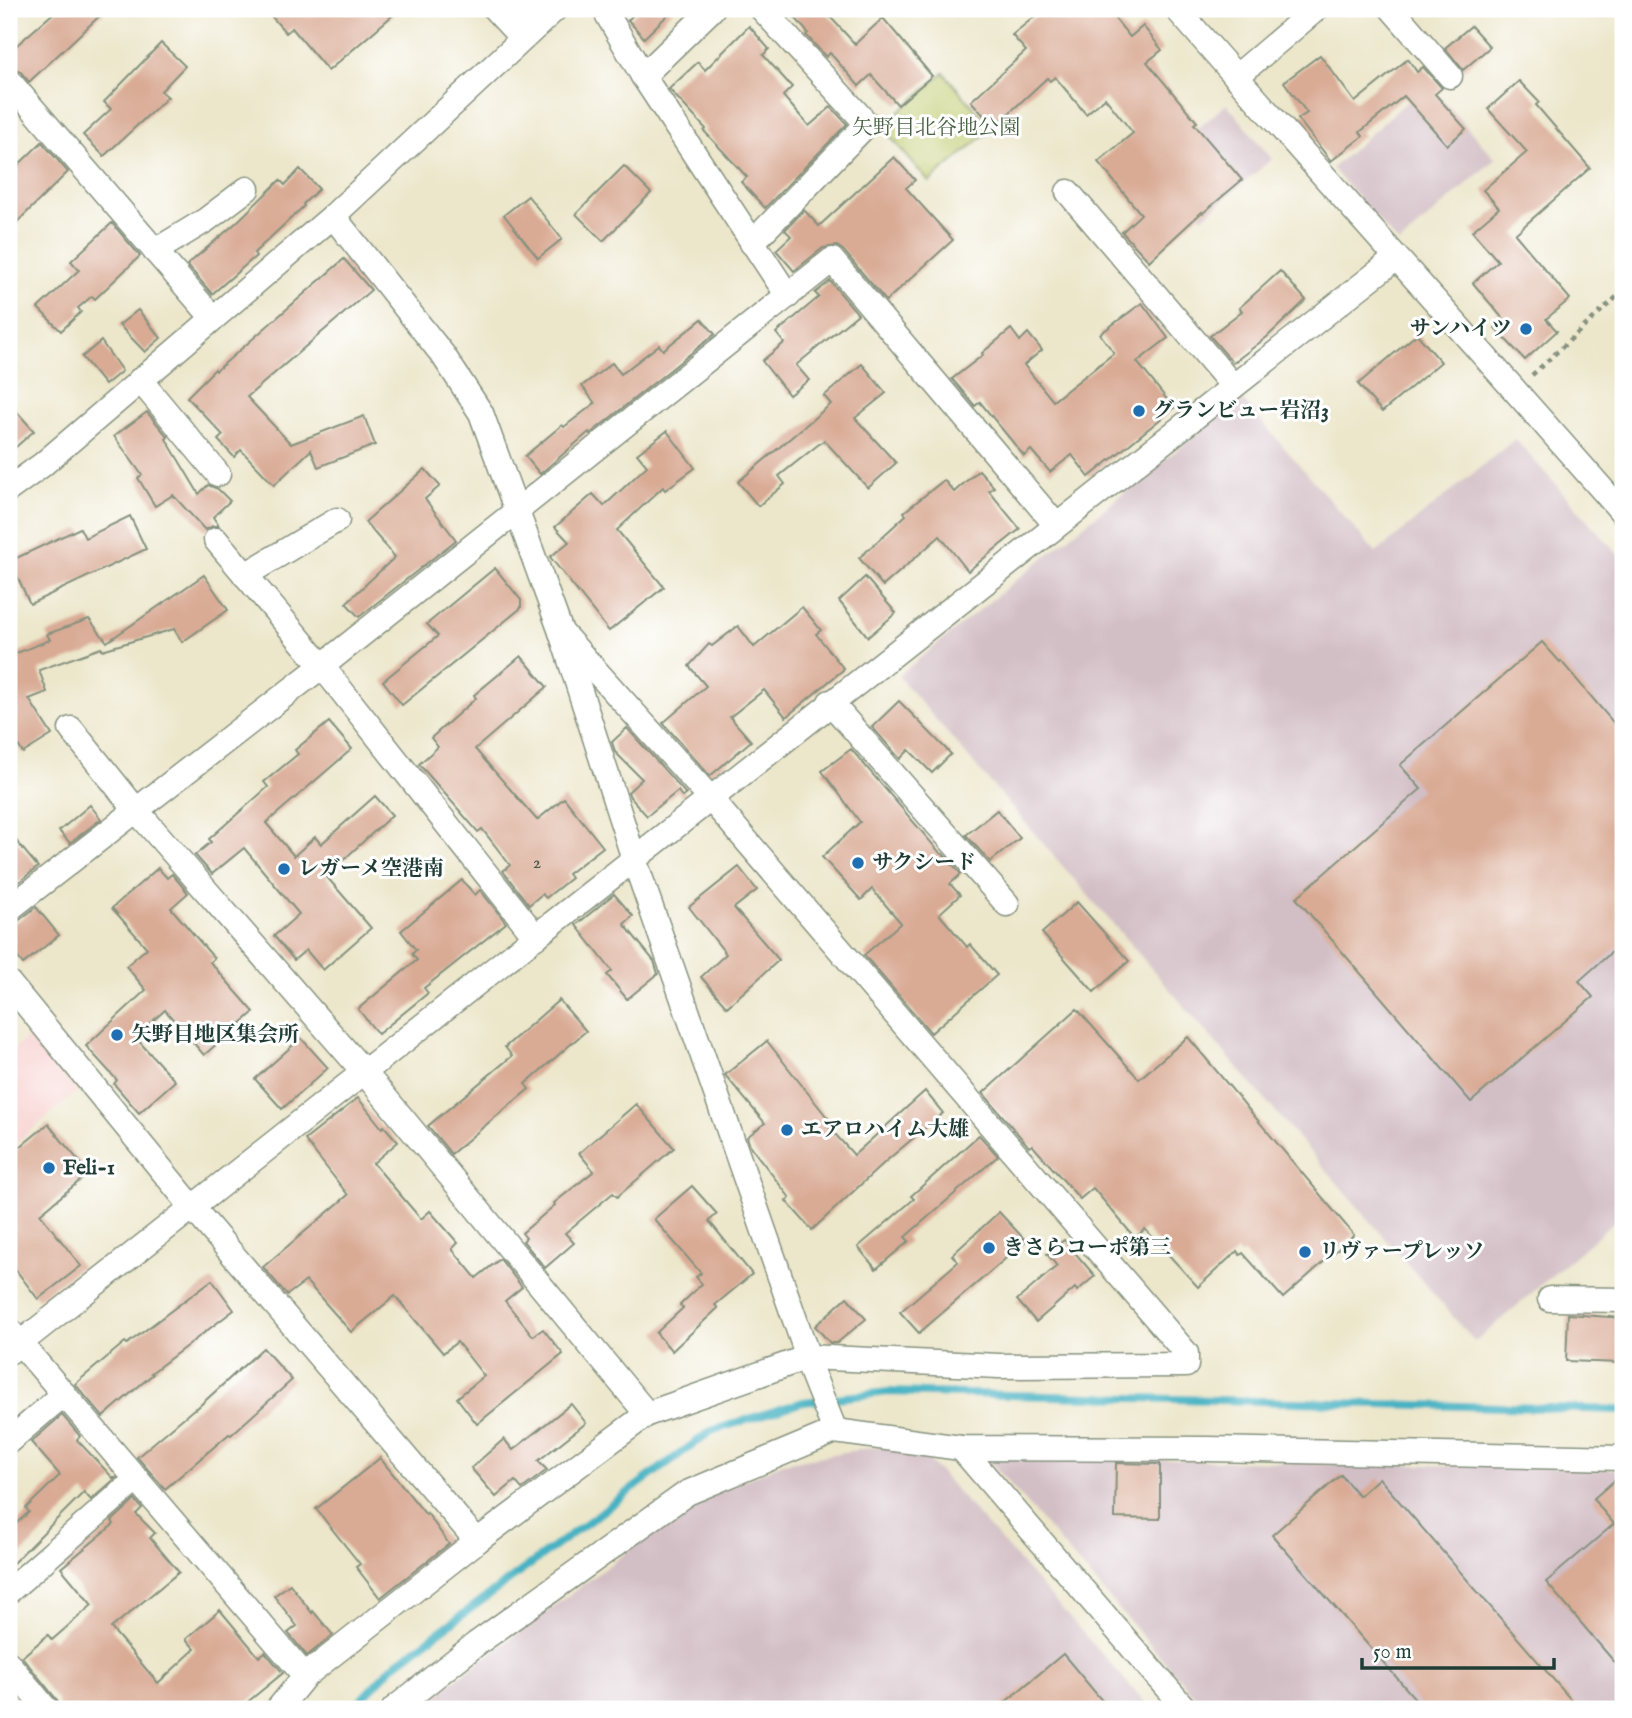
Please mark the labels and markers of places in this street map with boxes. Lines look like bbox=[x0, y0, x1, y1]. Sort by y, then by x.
place label: サンハイツ bbox=[1410, 316, 1512, 343]
marker: サンハイツ bbox=[1518, 321, 1534, 337]
place label: グランビュー岩沼3 bbox=[1153, 398, 1329, 425]
marker: グランビュー岩沼3 bbox=[1131, 403, 1147, 419]
place label: サクシード bbox=[872, 850, 976, 877]
marker: サクシード bbox=[850, 855, 866, 871]
place label: レガーメ空港南 bbox=[298, 856, 444, 883]
marker: レガーメ空港南 bbox=[276, 861, 292, 877]
place label: 矢野目地区集会所 bbox=[131, 1022, 299, 1049]
marker: 矢野目地区集会所 bbox=[109, 1027, 125, 1043]
place label: エアロハイム大雄 bbox=[801, 1117, 969, 1144]
marker: エアロハイム大雄 bbox=[779, 1122, 795, 1138]
place label: Feli-1 bbox=[63, 1155, 115, 1182]
marker: Feli-1 bbox=[41, 1160, 57, 1176]
place label: きさらコーポ第三 bbox=[1003, 1235, 1171, 1262]
place label: リヴァープレッソ bbox=[1319, 1239, 1485, 1266]
marker: きさらコーポ第三 bbox=[981, 1240, 997, 1256]
marker: リヴァープレッソ bbox=[1297, 1244, 1313, 1260]

